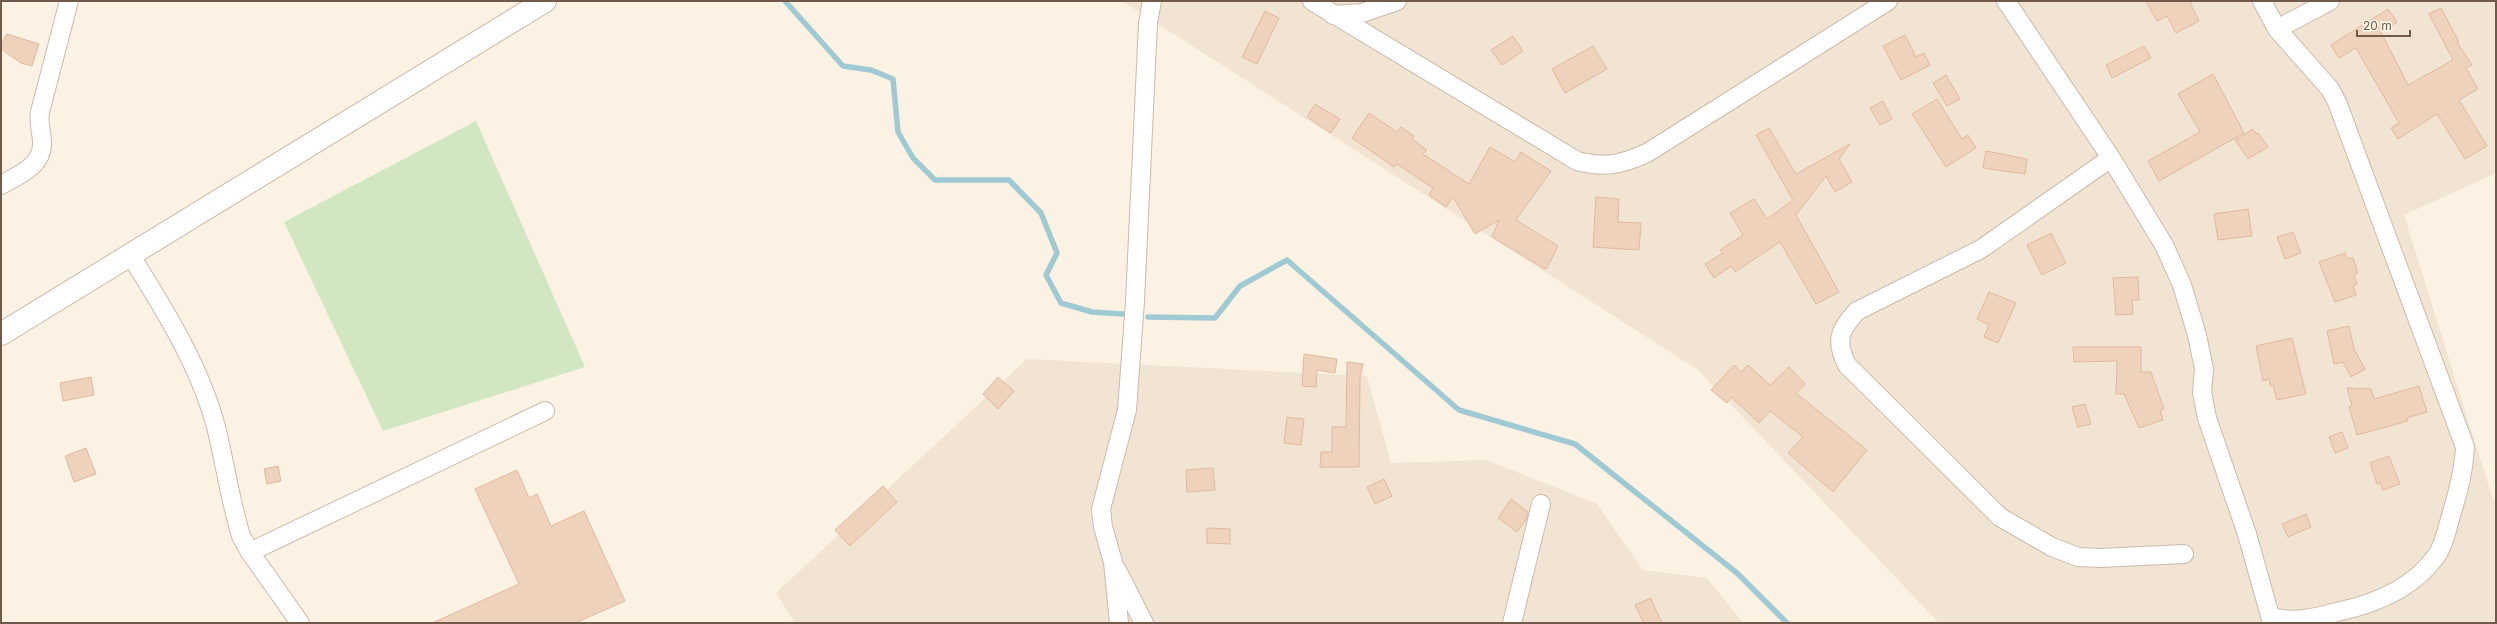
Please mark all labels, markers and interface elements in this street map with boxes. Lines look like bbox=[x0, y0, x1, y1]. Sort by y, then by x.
scale bar bbox=[2357, 12, 2410, 38]
text: 20 m bbox=[2363, 18, 2392, 33]

